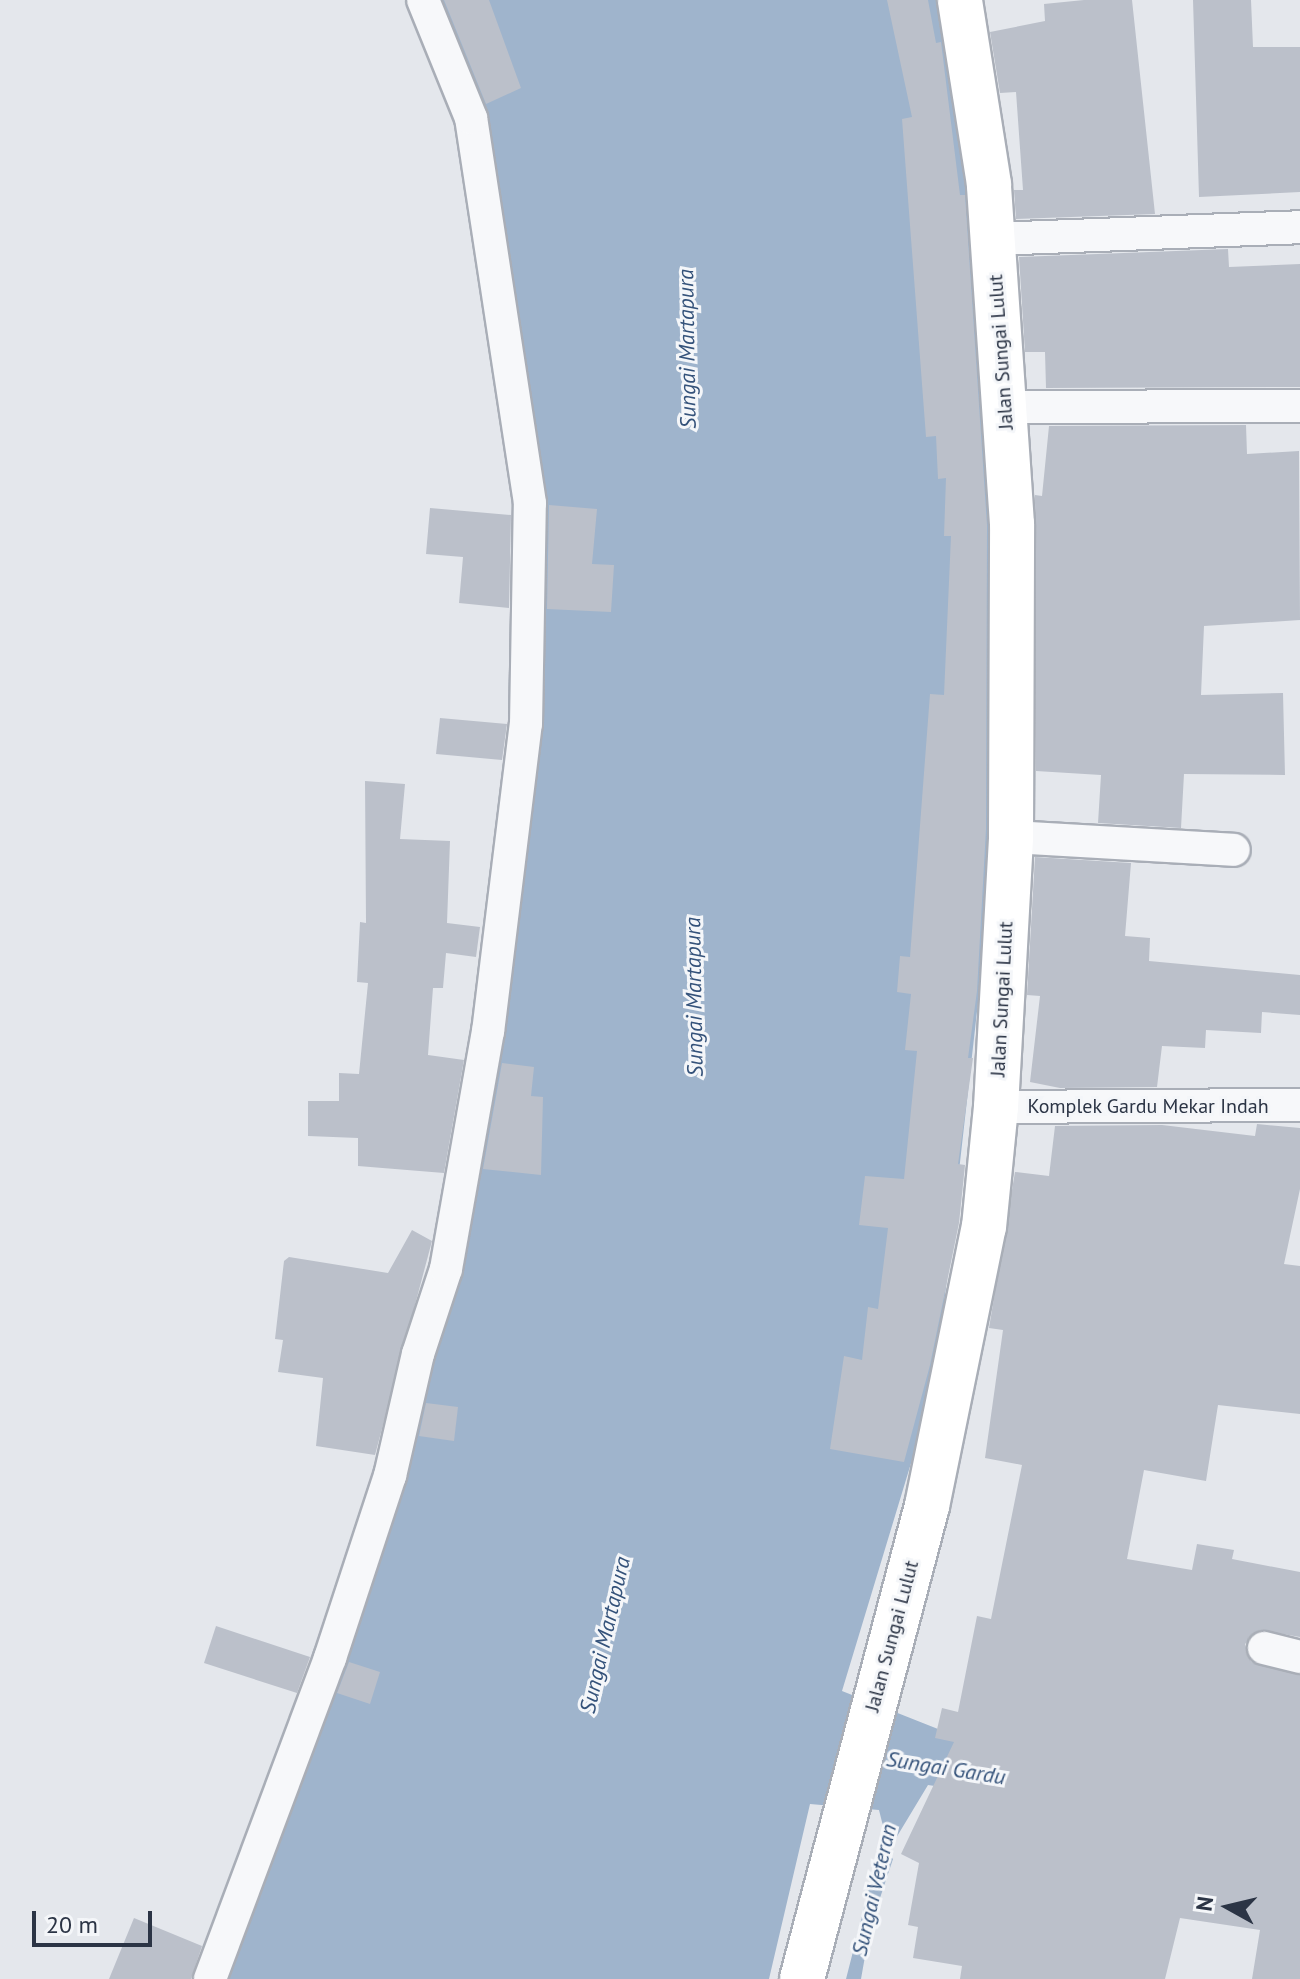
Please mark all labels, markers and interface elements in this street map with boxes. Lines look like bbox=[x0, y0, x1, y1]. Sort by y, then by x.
water label: Sungai Martapura bbox=[672, 269, 702, 429]
street label: Jalan Sungai Lulut bbox=[984, 274, 1018, 430]
water label: Sungai Martapura bbox=[679, 917, 709, 1077]
street label: Jalan Sungai Lulut bbox=[986, 921, 1018, 1077]
street label: Komplek Gardu Mekar Indah bbox=[1027, 1094, 1269, 1118]
water label: Sungai Martapura bbox=[574, 1554, 636, 1716]
street label: Jalan Sungai Lulut bbox=[860, 1558, 924, 1714]
water label: Sungai Gardu bbox=[884, 1746, 1008, 1790]
water label: Sungai Veteran bbox=[846, 1821, 902, 1959]
north arrow bbox=[1188, 1867, 1268, 1947]
scale bar bbox=[36, 1895, 156, 1945]
text: N bbox=[1189, 1895, 1219, 1913]
text: 20 m bbox=[46, 1909, 98, 1940]

